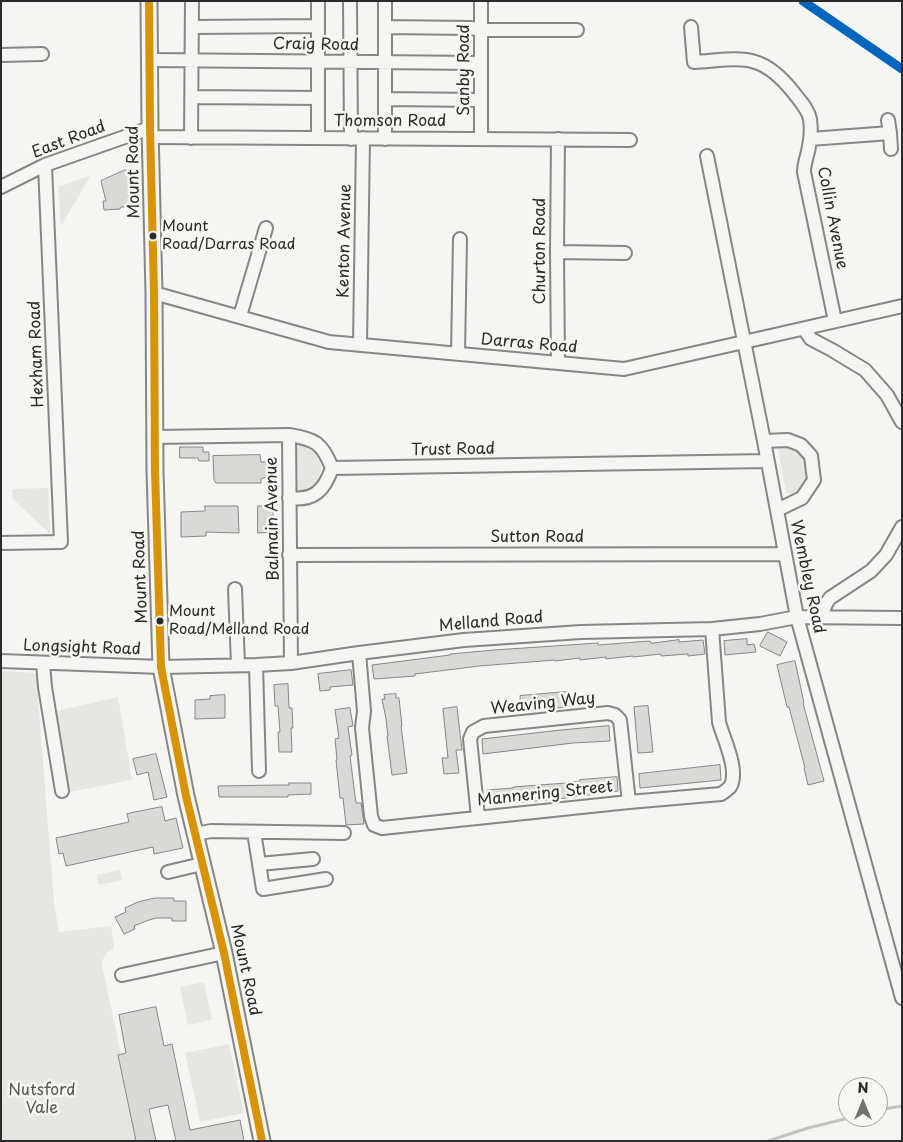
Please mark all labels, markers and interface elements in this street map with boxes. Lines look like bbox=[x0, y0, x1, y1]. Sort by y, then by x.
street label: Sanby Road bbox=[455, 24, 475, 116]
street label: Craig Road bbox=[273, 35, 359, 55]
street label: Thomson Road bbox=[334, 112, 446, 132]
street label: East Road bbox=[30, 117, 108, 163]
street label: Mount Road bbox=[124, 125, 144, 219]
street label: Collin Avenue bbox=[813, 165, 851, 271]
street label: Kenton Avenue bbox=[334, 184, 356, 298]
street label: Churton Road bbox=[531, 198, 551, 304]
place label: Mount Road/Darras Road bbox=[162, 218, 295, 253]
marker: Mount Road/Darras Road bbox=[148, 231, 158, 241]
street label: Hexham Road bbox=[26, 300, 48, 408]
street label: Darras Road bbox=[480, 330, 578, 358]
street label: Trust Road bbox=[411, 440, 495, 460]
street label: Balmain Avenue bbox=[262, 457, 284, 581]
street label: Wembley Road bbox=[786, 518, 828, 636]
street label: Sutton Road bbox=[490, 528, 584, 548]
street label: Mount Road bbox=[130, 530, 152, 624]
place label: Mount Road/Melland Road bbox=[169, 603, 309, 638]
street label: Melland Road bbox=[438, 608, 544, 636]
marker: Mount Road/Melland Road bbox=[155, 616, 165, 626]
street label: Longsight Road bbox=[23, 636, 141, 660]
street label: Weaving Way bbox=[490, 689, 596, 719]
street label: Mannering Street bbox=[476, 777, 614, 811]
street label: Mount Road bbox=[226, 922, 264, 1018]
north arrow bbox=[838, 1077, 888, 1127]
text: N bbox=[857, 1077, 869, 1098]
park label: Nutsford Vale bbox=[8, 1081, 76, 1119]

